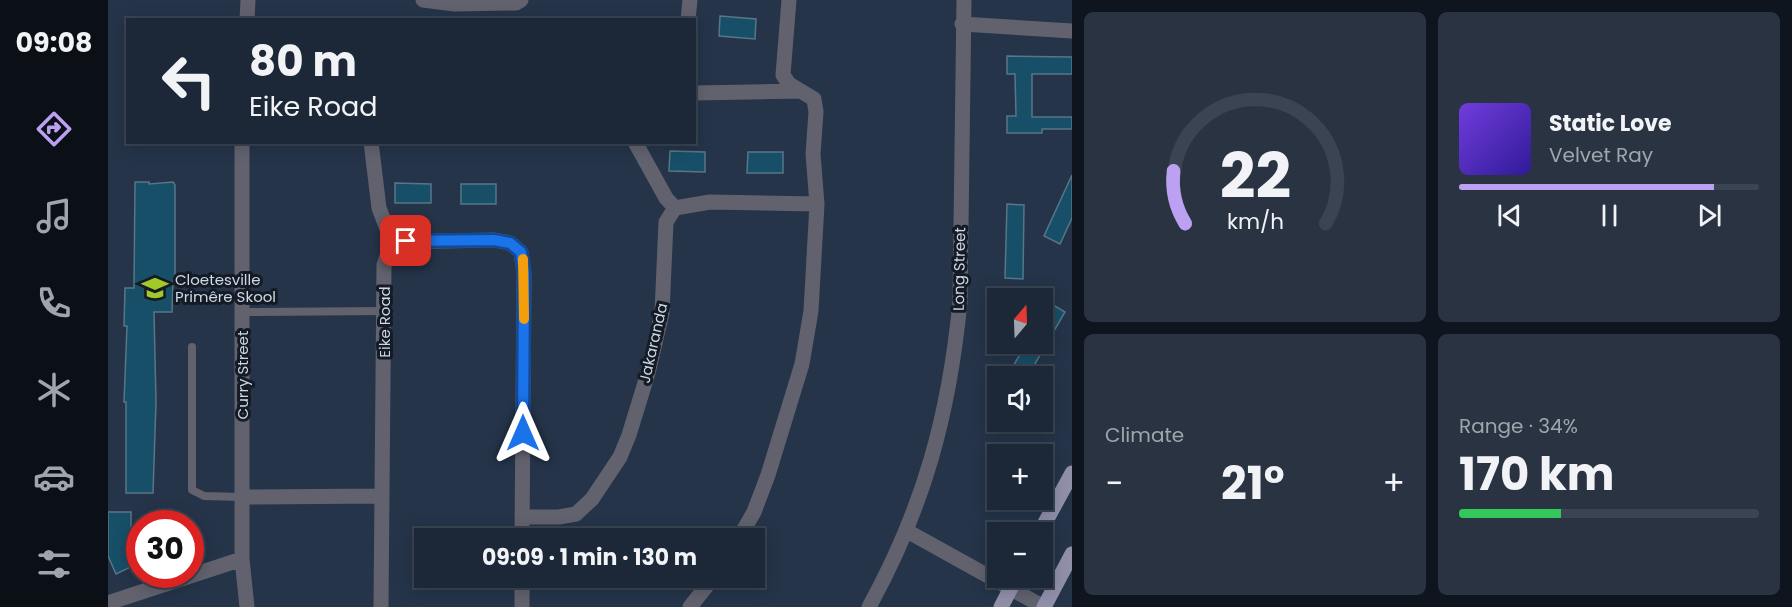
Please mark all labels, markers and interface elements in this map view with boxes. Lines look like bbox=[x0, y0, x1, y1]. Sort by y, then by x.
text: 09:08 bbox=[16, 24, 92, 61]
text: 80 m bbox=[249, 32, 357, 91]
icon: left bbox=[150, 42, 228, 120]
text: Eike Road bbox=[249, 88, 378, 125]
icon: directions bbox=[33, 108, 75, 150]
text: Static Love bbox=[1549, 108, 1672, 139]
text: 22 bbox=[1219, 132, 1291, 220]
text: Velvet Ray bbox=[1549, 141, 1653, 169]
icon: music bbox=[33, 195, 75, 237]
icon: previous bbox=[1493, 199, 1526, 232]
icon: pause bbox=[1593, 199, 1626, 232]
icon: next bbox=[1693, 199, 1726, 232]
text: km/h bbox=[1226, 207, 1284, 238]
pin bbox=[380, 215, 431, 266]
icon: arrive bbox=[389, 224, 422, 257]
street label: Long Street bbox=[948, 227, 970, 311]
place label: Cloetesville Primêre Skool bbox=[175, 269, 276, 307]
school or university icon: Cloetesville Primêre Skool bbox=[140, 273, 170, 303]
icon: phone bbox=[33, 282, 75, 324]
street label: Eike Road bbox=[374, 286, 395, 358]
north arrow bbox=[987, 288, 1053, 354]
map controls bbox=[987, 288, 1053, 588]
street label: Jakaranda bbox=[634, 301, 672, 385]
street label: Curry Street bbox=[232, 331, 253, 419]
button: sound bbox=[987, 366, 1053, 432]
icon: climate bbox=[33, 369, 75, 411]
position arrow bbox=[491, 401, 555, 465]
text: Range · 34% bbox=[1459, 412, 1578, 440]
text: Climate bbox=[1105, 421, 1184, 449]
text: 170 km bbox=[1459, 443, 1614, 506]
button: + bbox=[987, 444, 1053, 510]
text: 21° bbox=[1221, 452, 1285, 515]
icon: car bbox=[33, 456, 75, 498]
text: − bbox=[1105, 460, 1123, 507]
text: + bbox=[1382, 460, 1405, 507]
speed limit sign: 30 bbox=[126, 510, 204, 588]
button: − bbox=[987, 522, 1053, 588]
text: 09:09 · 1 min · 130 m bbox=[482, 542, 697, 573]
icon: filters bbox=[33, 543, 75, 585]

